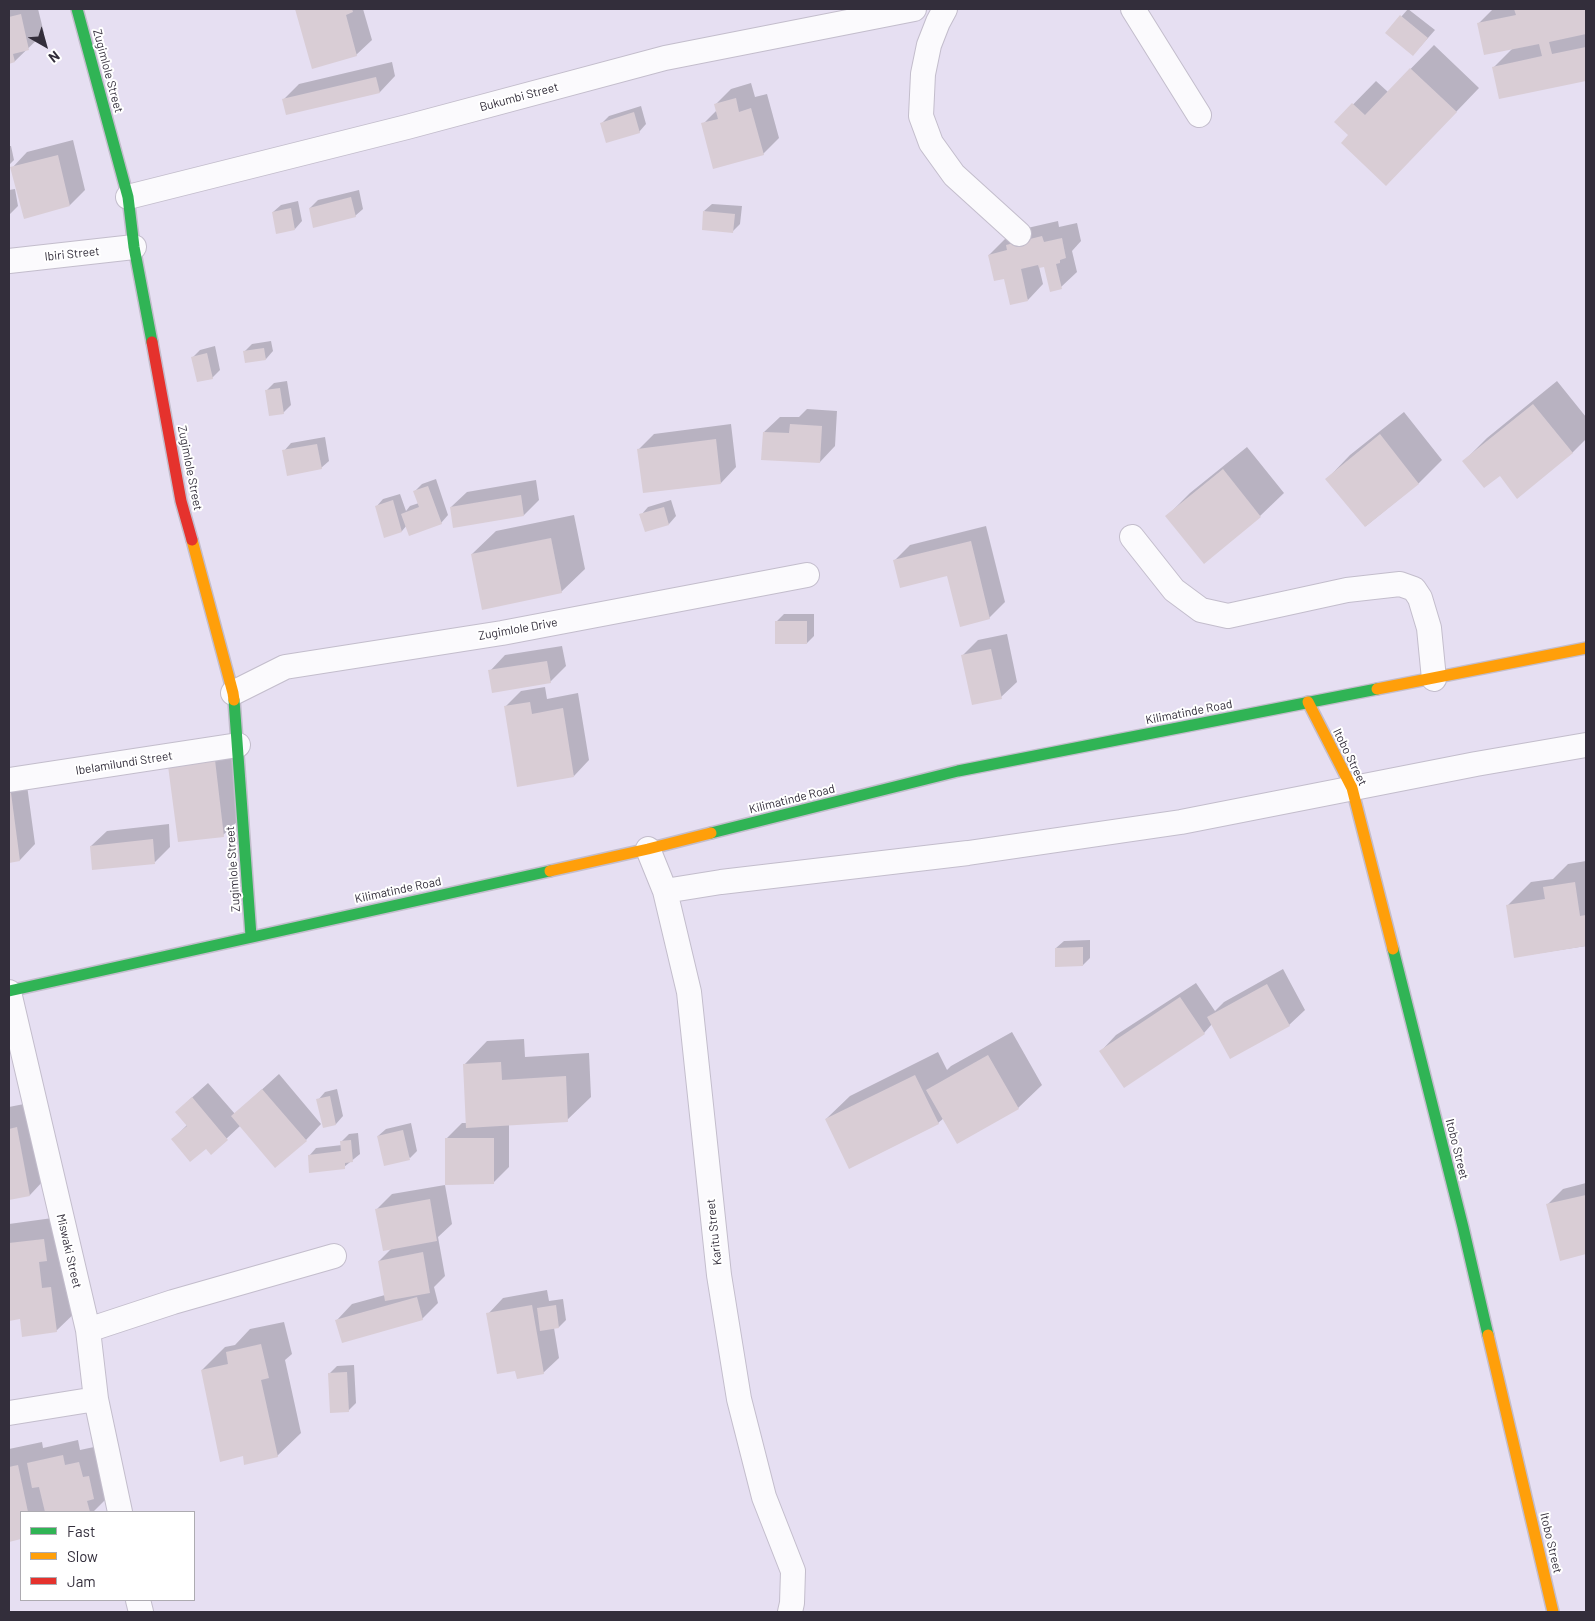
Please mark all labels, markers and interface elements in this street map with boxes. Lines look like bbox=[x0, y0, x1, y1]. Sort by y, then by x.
north arrow bbox=[20, 20, 70, 70]
street label: Zugimlole Street bbox=[90, 28, 126, 114]
text: N bbox=[46, 48, 63, 67]
street label: Bukumbi Street bbox=[478, 80, 560, 114]
street label: Ibiri Street bbox=[44, 244, 100, 264]
street label: Zugimlole Street bbox=[175, 424, 205, 512]
street label: Zugimlole Drive bbox=[477, 615, 559, 643]
street label: Kilimatinde Road bbox=[1144, 697, 1234, 727]
street label: Itobo Street bbox=[1330, 726, 1370, 788]
street label: Ibelamilundi Street bbox=[74, 748, 174, 778]
street label: Kilimatinde Road bbox=[748, 781, 836, 817]
street label: Zugimlole Street bbox=[223, 826, 243, 912]
street label: Kilimatinde Road bbox=[354, 874, 442, 906]
street label: Itobo Street bbox=[1443, 1117, 1471, 1181]
street label: Karitu Street bbox=[703, 1198, 725, 1266]
street label: Miswaki Street bbox=[53, 1212, 85, 1290]
legend bbox=[20, 1511, 195, 1601]
street label: Itobo Street bbox=[1537, 1511, 1565, 1575]
text: Fast bbox=[67, 1522, 95, 1540]
text: Slow bbox=[67, 1547, 98, 1565]
text: Jam bbox=[67, 1572, 96, 1590]

